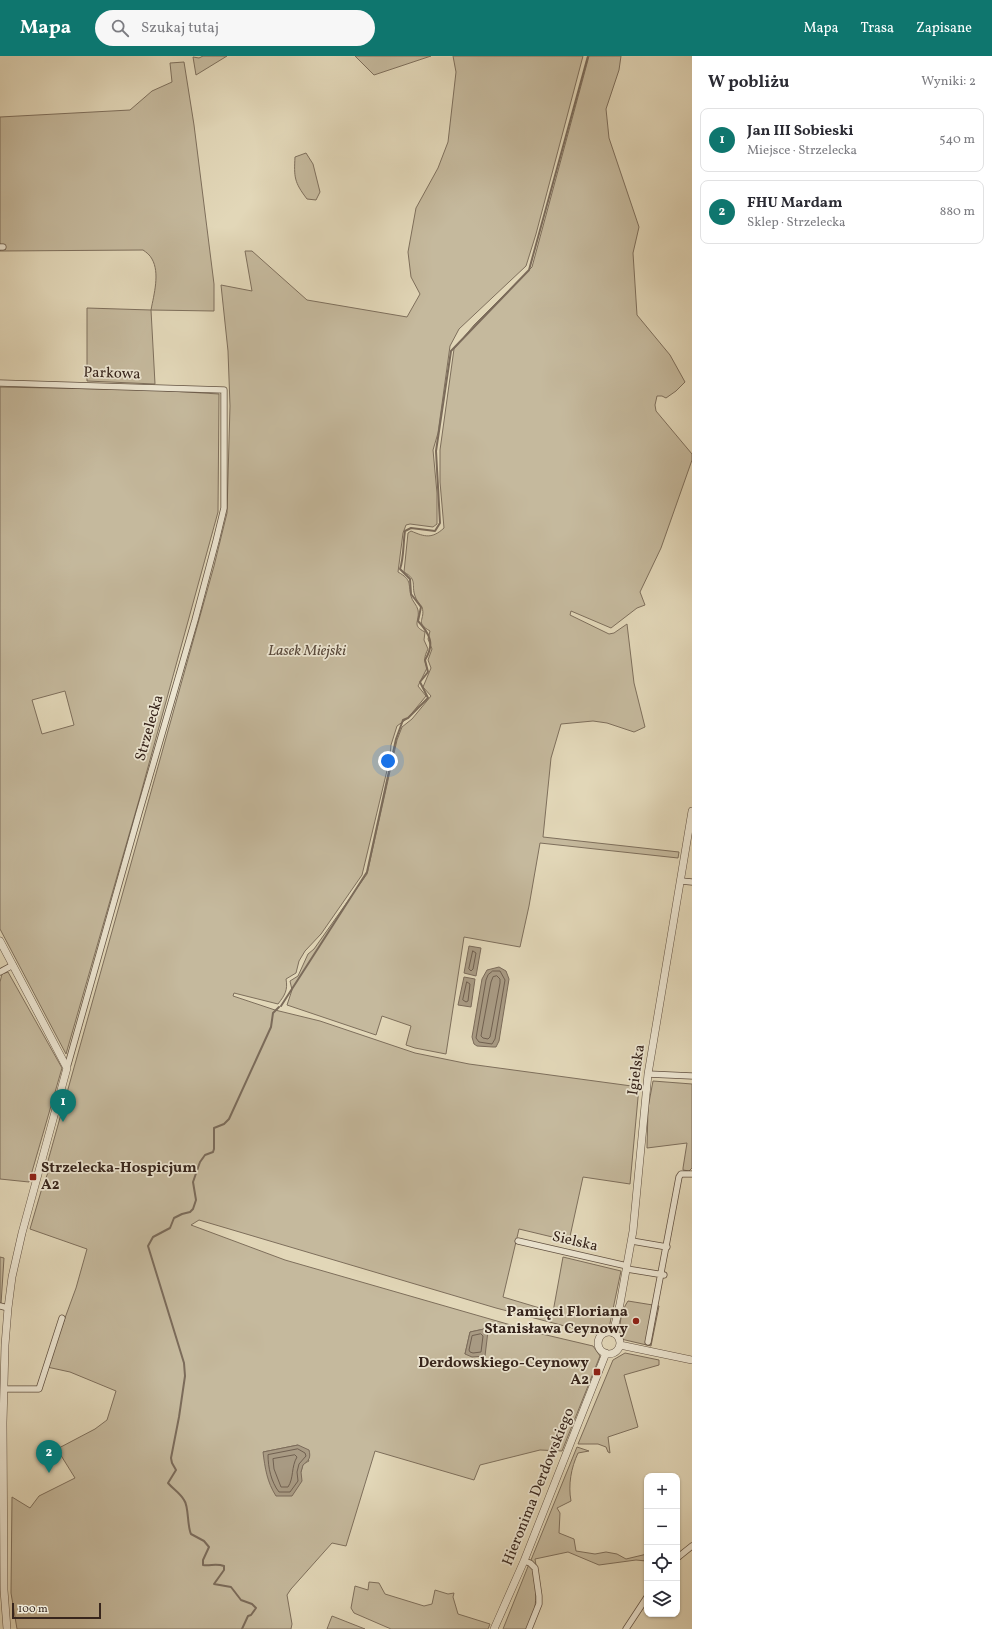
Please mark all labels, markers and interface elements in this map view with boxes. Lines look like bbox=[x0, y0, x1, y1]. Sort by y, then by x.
search box bbox=[95, 10, 375, 46]
text: Mapa bbox=[20, 15, 71, 41]
icon: search bbox=[109, 17, 131, 39]
text: Szukaj tutaj bbox=[141, 18, 219, 39]
text: Mapa bbox=[804, 19, 839, 38]
text: Trasa bbox=[861, 19, 894, 38]
text: Zapisane bbox=[916, 19, 972, 38]
text: W pobliżu bbox=[708, 71, 789, 94]
text: Wyniki: 2 bbox=[921, 73, 976, 91]
text: Jan III Sobieski bbox=[747, 121, 854, 142]
text: 1 bbox=[719, 131, 725, 149]
text: 540 m bbox=[939, 131, 975, 149]
text: Miejsce · Strzelecka bbox=[747, 142, 857, 160]
text: FHU Mardam bbox=[747, 193, 842, 214]
text: 2 bbox=[719, 203, 725, 221]
text: 880 m bbox=[940, 203, 975, 221]
text: Sklep · Strzelecka bbox=[747, 214, 845, 232]
street label: Parkowa bbox=[83, 363, 141, 385]
park label: Lasek Miejski bbox=[268, 641, 346, 662]
street label: Strzelecka bbox=[131, 692, 169, 764]
your location bbox=[378, 751, 398, 771]
street label: Igielska bbox=[623, 1043, 651, 1097]
pin: 1 bbox=[50, 1089, 76, 1122]
place label: Strzelecka-Hospicjum A2 bbox=[41, 1158, 197, 1196]
marker: Strzelecka-Hospicjum A2 bbox=[28, 1172, 38, 1182]
street label: Sielska bbox=[550, 1227, 600, 1257]
place label: Pamięci Floriana Stanisława Ceynowy bbox=[484, 1302, 629, 1340]
marker: Pamięci Floriana Stanisława Ceynowy bbox=[631, 1316, 641, 1326]
place label: Derdowskiego-Ceynowy A2 bbox=[418, 1353, 590, 1391]
marker: Derdowskiego-Ceynowy A2 bbox=[592, 1367, 602, 1377]
street label: Hieronima Derdowskiego bbox=[498, 1405, 580, 1569]
pin: 2 bbox=[36, 1440, 62, 1473]
map controls bbox=[644, 1473, 680, 1617]
button: + bbox=[644, 1473, 680, 1509]
button: − bbox=[644, 1509, 680, 1545]
button: locate bbox=[644, 1545, 680, 1581]
button: layers bbox=[644, 1581, 680, 1617]
scale bar bbox=[12, 1601, 101, 1620]
text: 100 m bbox=[18, 1602, 48, 1617]

